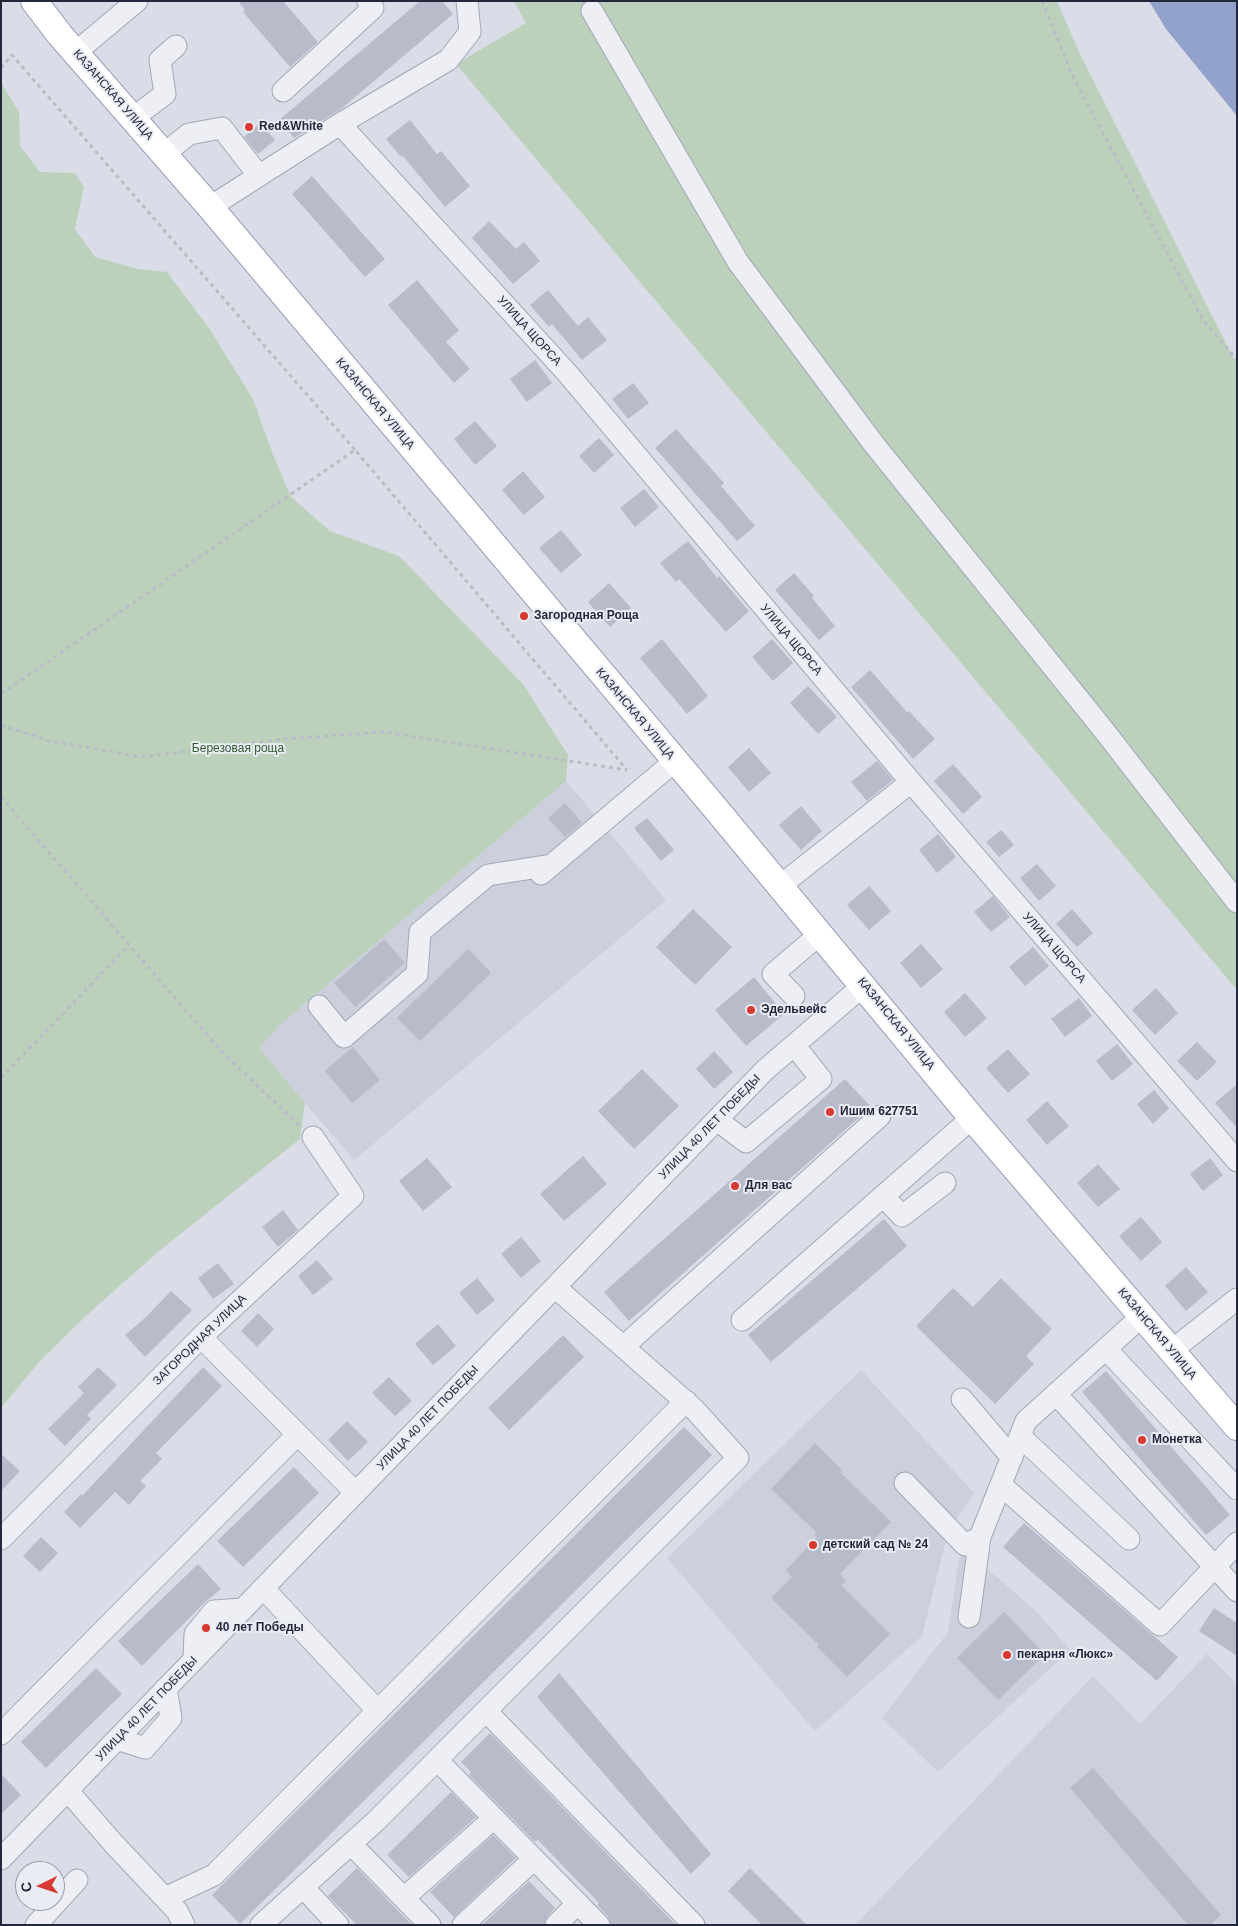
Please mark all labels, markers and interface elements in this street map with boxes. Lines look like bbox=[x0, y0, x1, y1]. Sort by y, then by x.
street label: КАЗАНСКАЯ УЛИЦА bbox=[70, 47, 156, 143]
place label: Red&White bbox=[259, 120, 323, 134]
marker: Red&White bbox=[243, 121, 255, 133]
street label: УЛИЦА ЩОРСА bbox=[494, 293, 564, 369]
street label: КАЗАНСКАЯ УЛИЦА bbox=[333, 355, 417, 453]
street label: УЛИЦА ЩОРСА bbox=[757, 601, 825, 679]
place label: Загородная Роща bbox=[534, 609, 639, 623]
marker: Загородная Роща bbox=[518, 610, 530, 622]
street label: КАЗАНСКАЯ УЛИЦА bbox=[593, 665, 677, 763]
park label: Березовая роща bbox=[192, 742, 284, 756]
street label: УЛИЦА ЩОРСА bbox=[1019, 910, 1089, 986]
street label: КАЗАНСКАЯ УЛИЦА bbox=[854, 975, 938, 1073]
place label: Эдельвейс bbox=[761, 1003, 827, 1017]
marker: Эдельвейс bbox=[745, 1004, 757, 1016]
street label: УЛИЦА 40 ЛЕТ ПОБЕДЫ bbox=[656, 1072, 764, 1182]
place label: Ишим 627751 bbox=[840, 1105, 918, 1119]
marker: Ишим 627751 bbox=[824, 1106, 836, 1118]
place label: Для вас bbox=[745, 1179, 792, 1193]
marker: Для вас bbox=[729, 1180, 741, 1192]
street label: КАЗАНСКАЯ УЛИЦА bbox=[1115, 1285, 1199, 1383]
street label: ЗАГОРОДНАЯ УЛИЦА bbox=[150, 1292, 250, 1388]
street label: УЛИЦА 40 ЛЕТ ПОБЕДЫ bbox=[374, 1363, 482, 1473]
place label: Монетка bbox=[1152, 1433, 1202, 1447]
marker: Монетка bbox=[1136, 1434, 1148, 1446]
place label: детский сад № 24 bbox=[823, 1538, 928, 1552]
marker: детский сад № 24 bbox=[807, 1539, 819, 1551]
place label: 40 лет Победы bbox=[216, 1621, 304, 1635]
marker: 40 лет Победы bbox=[200, 1622, 212, 1634]
place label: пекарня «Люкс» bbox=[1017, 1648, 1113, 1662]
marker: пекарня «Люкс» bbox=[1001, 1649, 1013, 1661]
street label: УЛИЦА 40 ЛЕТ ПОБЕДЫ bbox=[93, 1654, 201, 1764]
north arrow bbox=[15, 1861, 65, 1911]
text: С bbox=[18, 1881, 34, 1893]

